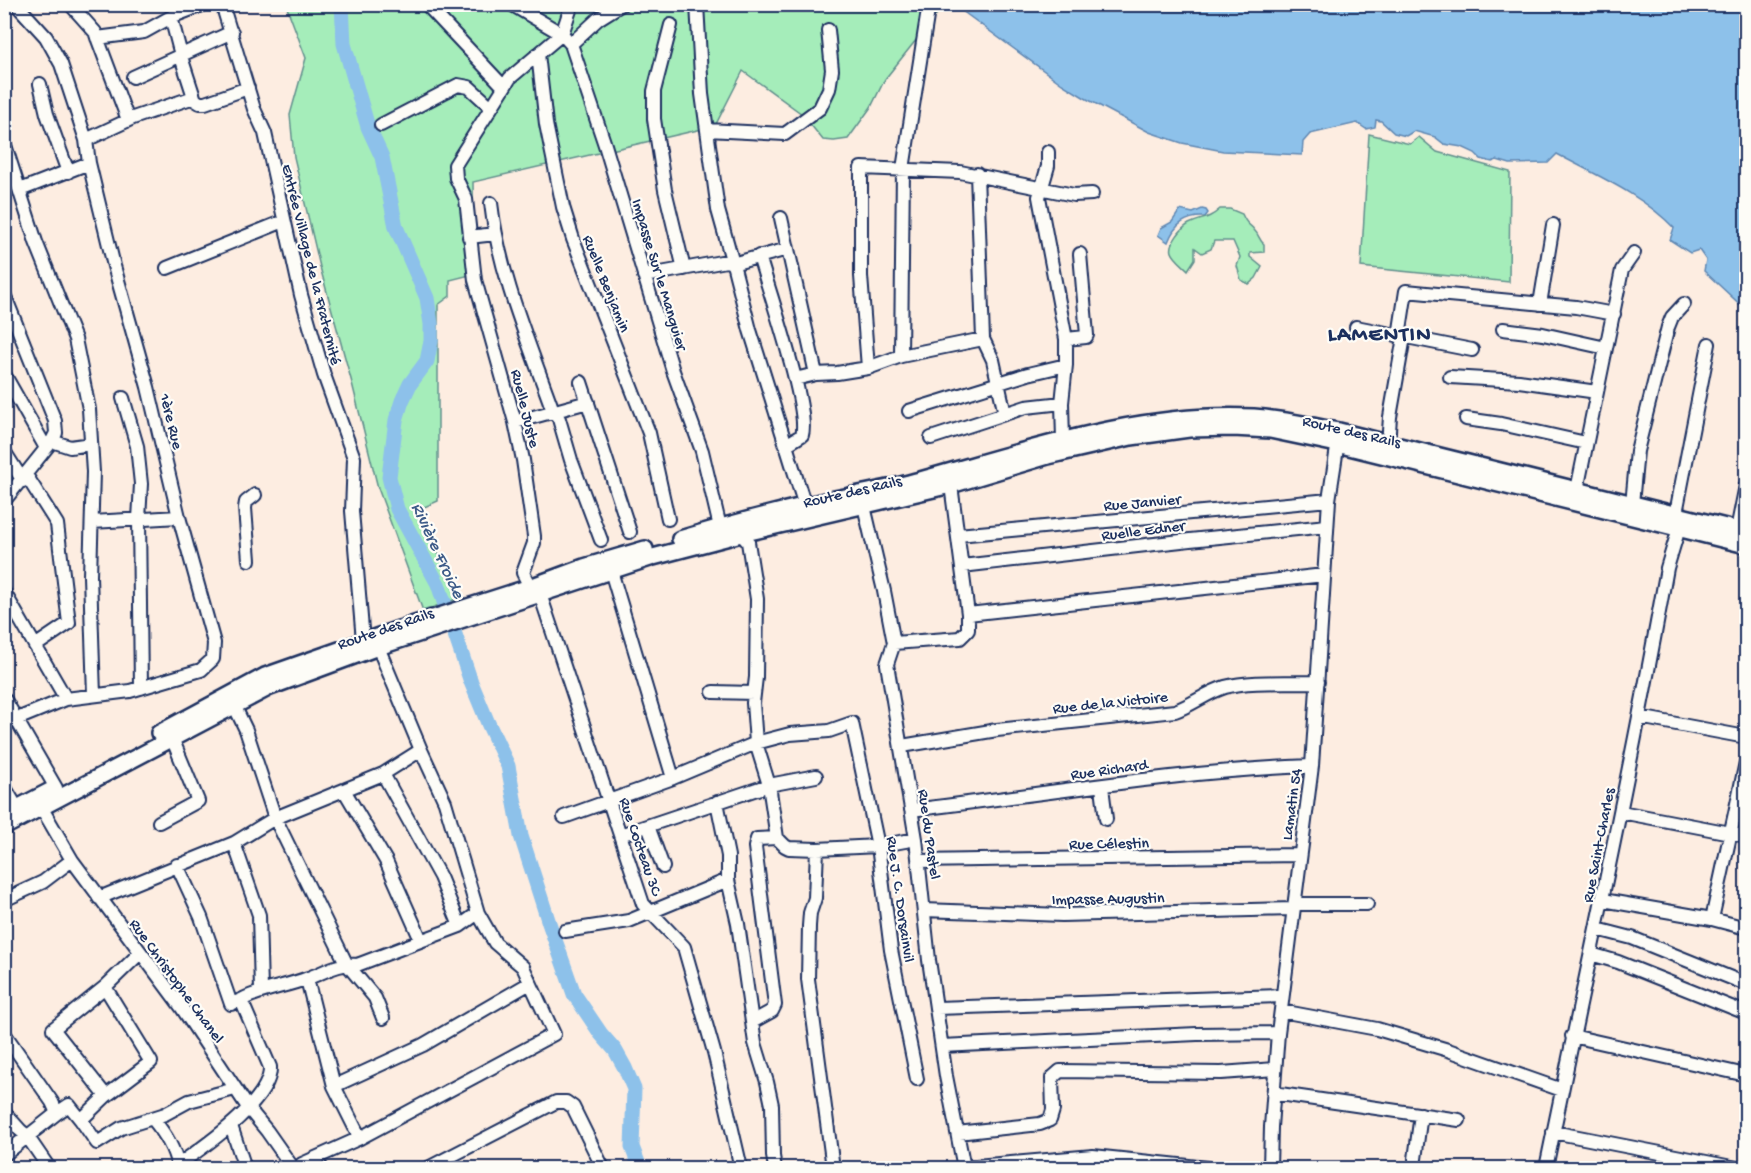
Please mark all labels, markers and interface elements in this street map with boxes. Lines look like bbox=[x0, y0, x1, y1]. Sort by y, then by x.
street label: Entrée Village de la Fraternité bbox=[275, 163, 344, 368]
street label: Impasse Sur le Manguier bbox=[626, 197, 690, 354]
street label: Ruelle Benjamin bbox=[577, 233, 633, 336]
district label: LAMENTIN bbox=[1328, 323, 1432, 349]
street label: Ruelle Juste bbox=[505, 368, 543, 451]
street label: 1ère Rue bbox=[153, 391, 186, 452]
street label: Route des Rails bbox=[1300, 413, 1403, 454]
street label: Route des Rails bbox=[802, 473, 905, 514]
street label: Rue Janvier bbox=[1103, 492, 1183, 517]
water label: Rivière Froide bbox=[405, 500, 468, 603]
street label: Ruelle Edner bbox=[1101, 518, 1188, 547]
street label: Route des Rails bbox=[336, 605, 438, 656]
street label: Rue de la Victoire bbox=[1052, 689, 1170, 720]
street label: Rue Richard bbox=[1070, 756, 1151, 786]
street label: Lamatin 54 bbox=[1279, 767, 1308, 842]
street label: Rue Saint-Charles bbox=[1580, 786, 1621, 905]
street label: Rue du Pastel bbox=[912, 788, 943, 881]
street label: Rue Cocteau 3C bbox=[613, 796, 665, 900]
street label: Rue J. C. Dorsainvil bbox=[880, 835, 917, 964]
street label: Rue Célestin bbox=[1069, 835, 1150, 856]
street label: Impasse Augustin bbox=[1051, 890, 1165, 911]
street label: Rue Christophe Chanel bbox=[124, 916, 227, 1048]

